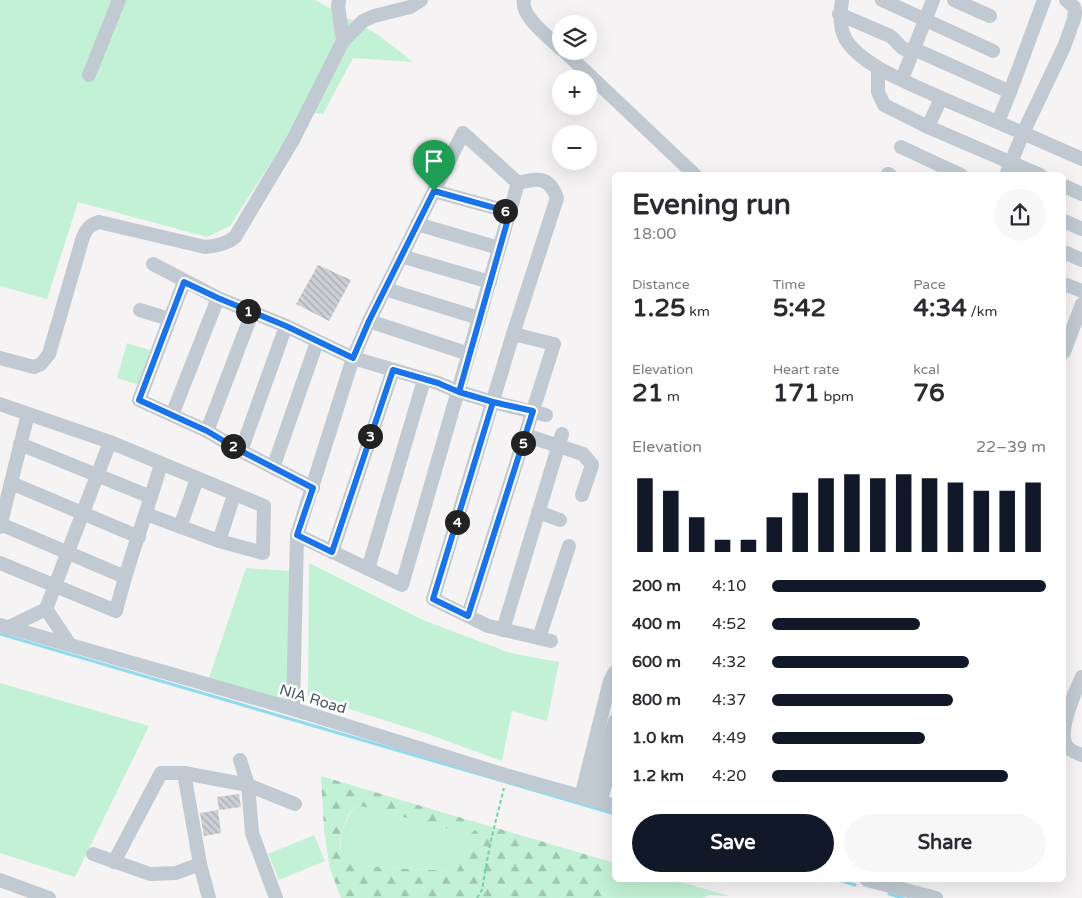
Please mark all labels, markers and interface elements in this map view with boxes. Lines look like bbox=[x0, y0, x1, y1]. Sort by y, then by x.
map controls bbox=[552, 15, 597, 170]
button: layers bbox=[552, 15, 597, 60]
button: + bbox=[552, 70, 597, 115]
button: − bbox=[552, 125, 597, 170]
pin bbox=[413, 140, 455, 191]
icon: arrive bbox=[420, 147, 448, 175]
text: Evening run bbox=[632, 188, 791, 222]
button: share bbox=[994, 189, 1046, 241]
pin: 6 bbox=[492, 198, 518, 224]
text: 6 bbox=[501, 203, 510, 220]
text: 18:00 bbox=[632, 224, 676, 244]
text: Distance bbox=[632, 276, 690, 293]
text: Time bbox=[773, 276, 805, 293]
text: Pace bbox=[913, 276, 946, 293]
text: 1.25 bbox=[632, 293, 686, 323]
text: 5:42 bbox=[773, 293, 826, 323]
text: 4:34 bbox=[913, 293, 967, 323]
pin: 1 bbox=[236, 298, 260, 324]
text: 1 bbox=[244, 303, 253, 320]
text: km bbox=[686, 303, 710, 320]
text: /km bbox=[967, 303, 997, 320]
text: Elevation bbox=[632, 361, 693, 378]
text: Heart rate bbox=[773, 361, 839, 378]
text: kcal bbox=[913, 361, 940, 378]
text: 21 bbox=[632, 378, 663, 408]
text: 171 bbox=[773, 378, 820, 408]
text: 76 bbox=[913, 378, 945, 408]
text: m bbox=[663, 388, 680, 405]
text: bpm bbox=[820, 388, 854, 405]
pin: 3 bbox=[358, 424, 382, 448]
text: 3 bbox=[366, 428, 375, 445]
pin: 5 bbox=[510, 430, 536, 456]
pin: 2 bbox=[220, 434, 246, 458]
text: 5 bbox=[519, 435, 528, 452]
text: Elevation bbox=[632, 437, 702, 457]
text: 22–39 m bbox=[976, 437, 1046, 457]
text: 2 bbox=[229, 438, 238, 455]
pin: 4 bbox=[444, 510, 470, 534]
text: 4 bbox=[453, 514, 462, 531]
text: 200 m bbox=[632, 576, 681, 596]
text: 4:10 bbox=[712, 576, 746, 596]
text: 400 m bbox=[632, 614, 681, 634]
text: 4:52 bbox=[712, 614, 746, 634]
text: 600 m bbox=[632, 652, 681, 672]
text: 4:32 bbox=[712, 652, 746, 672]
street label: NIA Road bbox=[277, 680, 349, 718]
text: 800 m bbox=[632, 690, 681, 710]
text: 4:37 bbox=[712, 690, 746, 710]
text: 1.0 km bbox=[632, 728, 684, 748]
text: 4:49 bbox=[712, 728, 746, 748]
text: 1.2 km bbox=[632, 766, 684, 786]
text: 4:20 bbox=[712, 766, 746, 786]
button: Save bbox=[632, 814, 834, 872]
button: Share bbox=[844, 814, 1046, 872]

